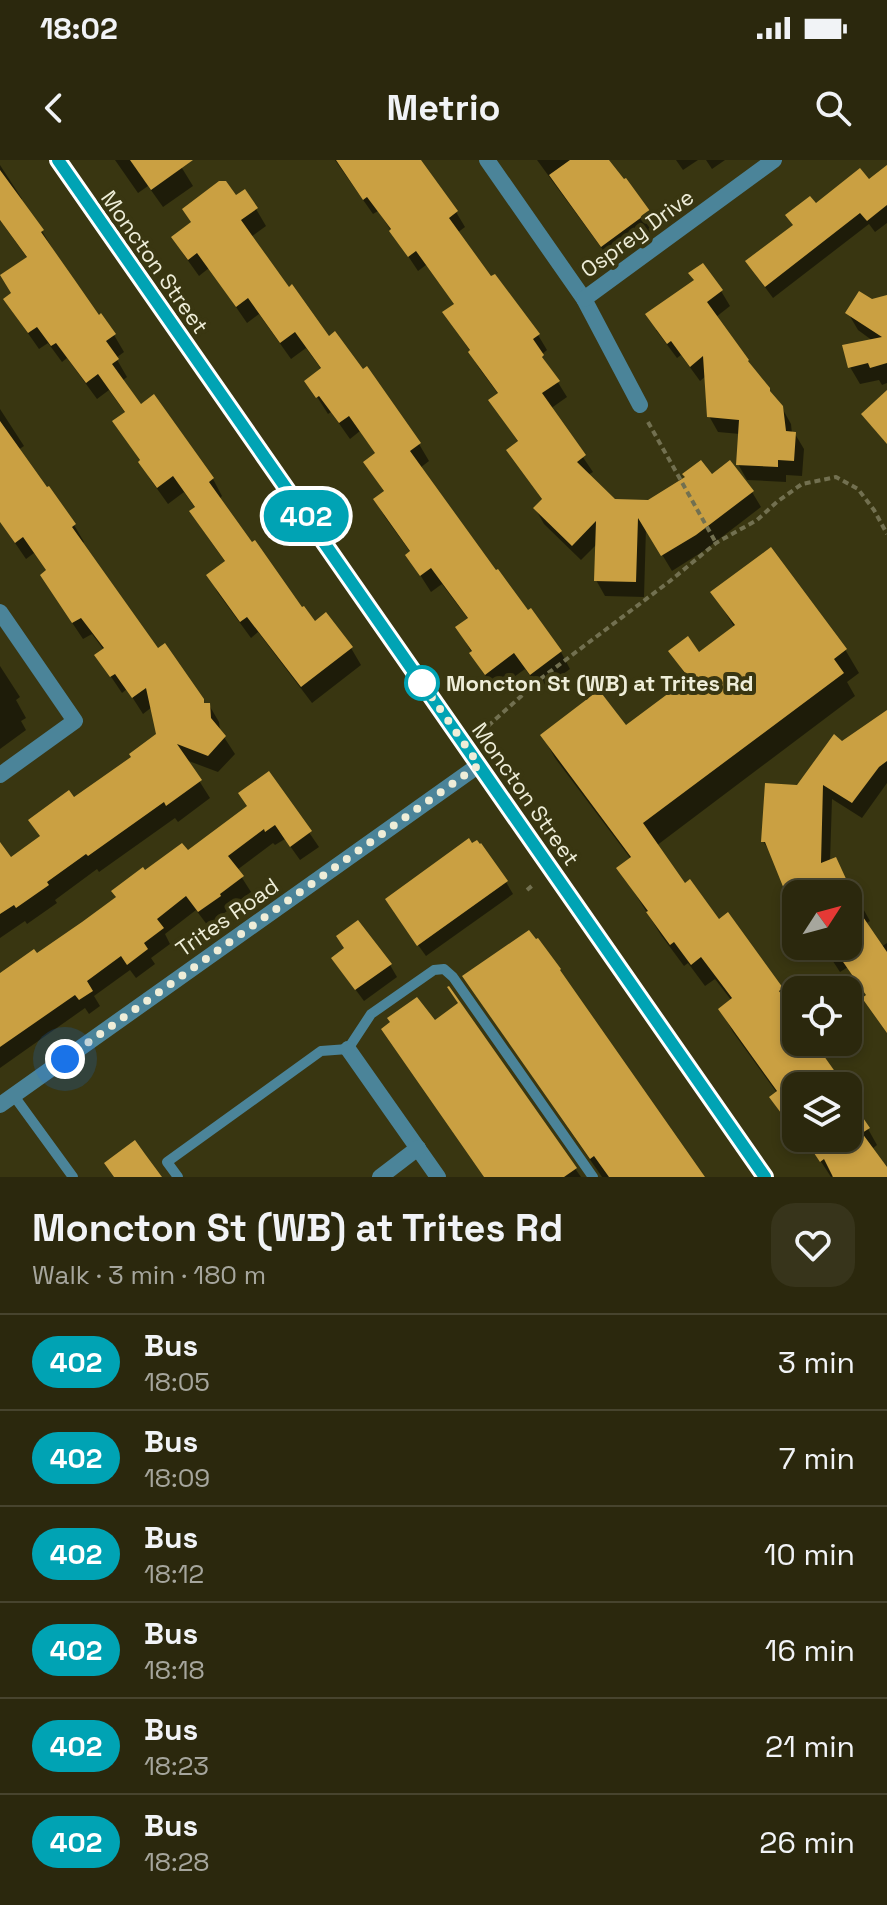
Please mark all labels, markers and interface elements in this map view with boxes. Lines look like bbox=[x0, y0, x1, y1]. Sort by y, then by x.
text: 18:02 bbox=[40, 9, 118, 48]
text: Metrio bbox=[386, 85, 501, 131]
icon: back bbox=[32, 86, 76, 130]
icon: search bbox=[811, 86, 855, 130]
street label: Osprey Drive bbox=[575, 183, 699, 283]
street label: Moncton Street bbox=[95, 185, 215, 339]
line badge: 402 bbox=[260, 490, 352, 542]
text: 402 bbox=[280, 498, 332, 534]
marker: Moncton St (WB) at Trites Rd bbox=[405, 666, 439, 700]
place label: Moncton St (WB) at Trites Rd bbox=[446, 669, 754, 697]
street label: Moncton Street bbox=[466, 717, 586, 871]
street label: Trites Road bbox=[170, 871, 284, 963]
north arrow bbox=[782, 880, 862, 960]
map controls bbox=[782, 880, 862, 1152]
button: locate bbox=[782, 976, 862, 1056]
your location bbox=[45, 1039, 85, 1079]
button: layers bbox=[782, 1072, 862, 1152]
button: heart bbox=[771, 1203, 855, 1287]
text: Moncton St (WB) at Trites Rd bbox=[32, 1204, 563, 1252]
text: Walk · 3 min · 180 m bbox=[32, 1258, 266, 1292]
text: Bus bbox=[144, 1326, 198, 1365]
text: 3 min bbox=[778, 1343, 855, 1382]
text: 402 bbox=[50, 1344, 102, 1380]
text: 18:05 bbox=[144, 1365, 210, 1399]
text: Bus bbox=[144, 1422, 198, 1461]
text: 7 min bbox=[779, 1439, 855, 1478]
text: 402 bbox=[50, 1440, 102, 1476]
text: 18:09 bbox=[144, 1461, 210, 1495]
text: Bus bbox=[144, 1518, 198, 1557]
text: 10 min bbox=[764, 1535, 855, 1574]
text: 402 bbox=[50, 1536, 102, 1572]
text: 18:12 bbox=[144, 1557, 204, 1591]
text: Bus bbox=[144, 1614, 198, 1653]
text: 16 min bbox=[765, 1631, 855, 1670]
text: 402 bbox=[50, 1632, 102, 1668]
text: 18:18 bbox=[144, 1653, 205, 1687]
text: Bus bbox=[144, 1710, 198, 1749]
text: 21 min bbox=[765, 1727, 855, 1766]
text: 402 bbox=[50, 1728, 102, 1764]
text: 18:23 bbox=[144, 1749, 209, 1783]
text: Bus bbox=[144, 1806, 198, 1845]
text: 26 min bbox=[759, 1823, 855, 1862]
text: 402 bbox=[50, 1824, 102, 1860]
text: 18:28 bbox=[144, 1845, 210, 1879]

